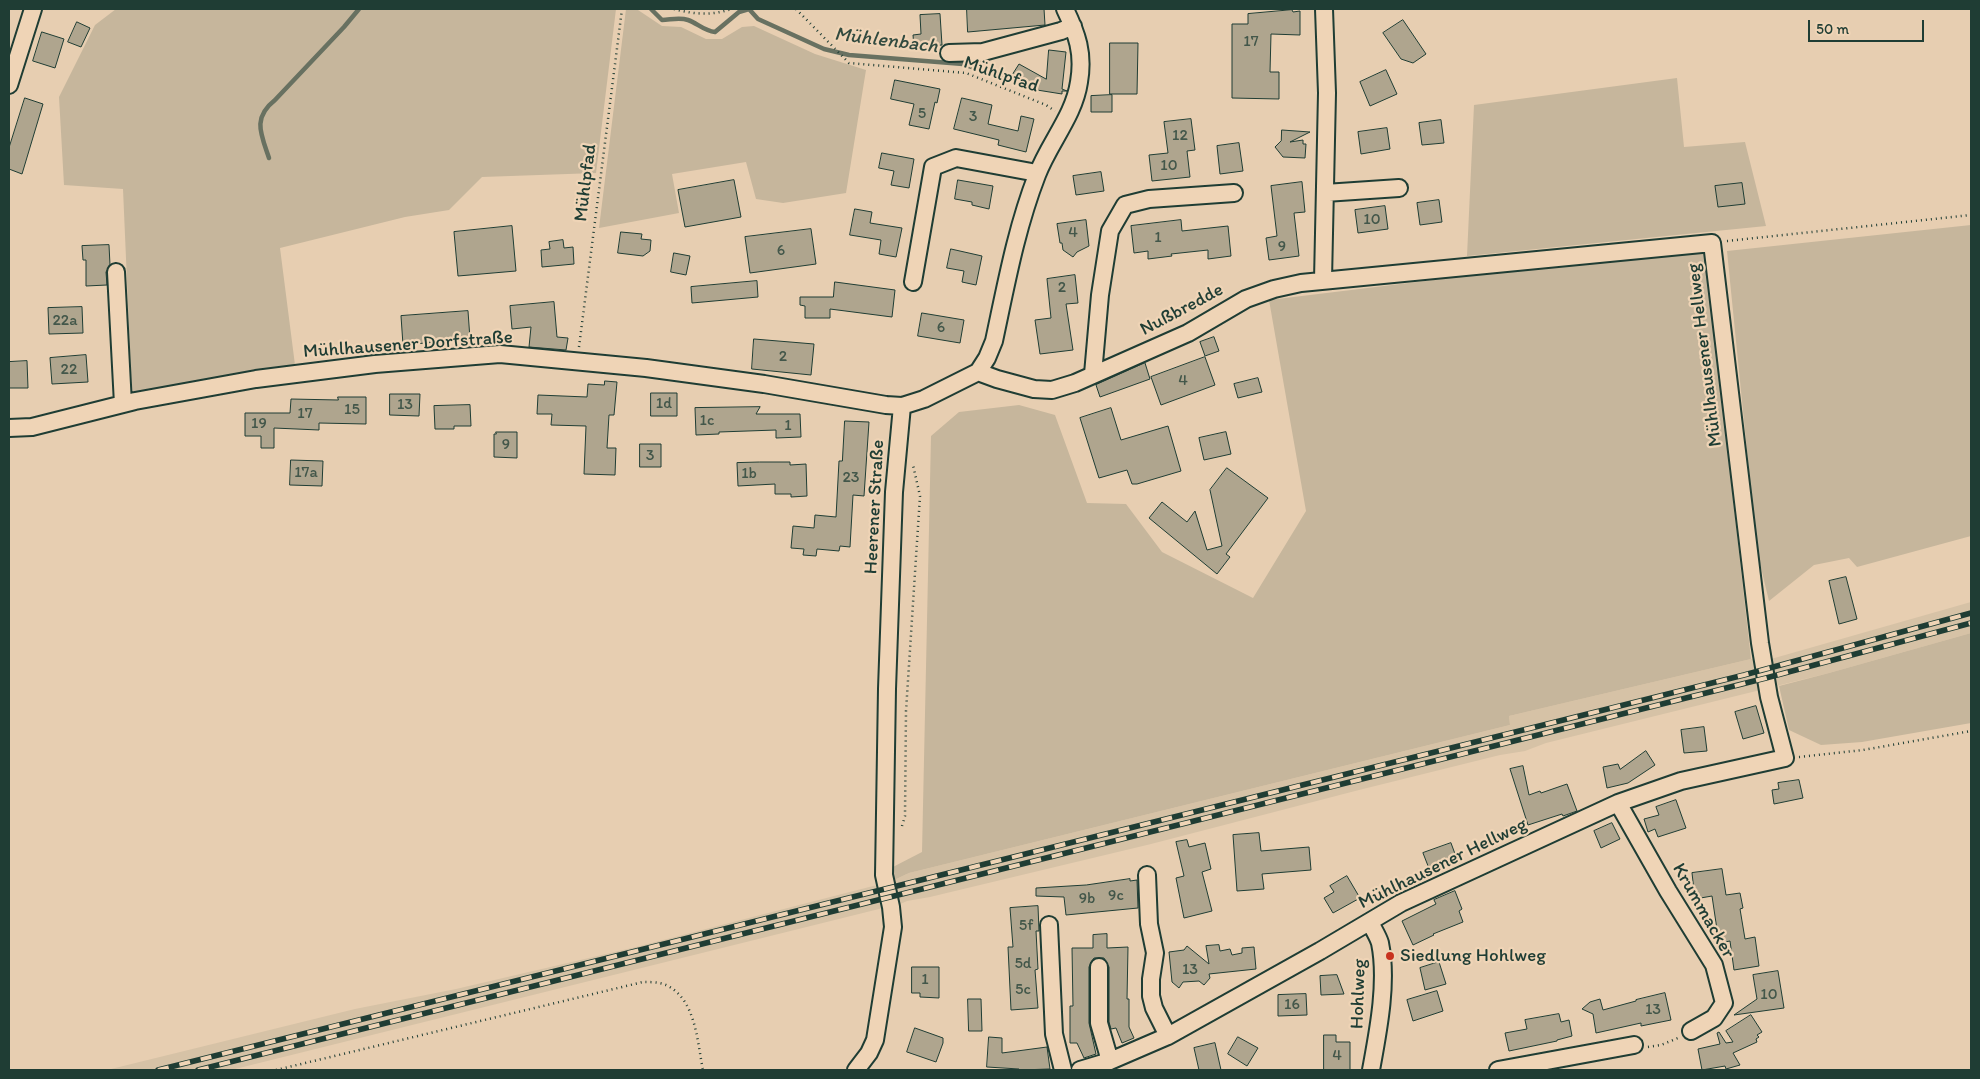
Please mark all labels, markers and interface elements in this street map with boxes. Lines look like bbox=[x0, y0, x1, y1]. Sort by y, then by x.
scale bar bbox=[1810, 10, 1926, 42]
text: 50 m bbox=[1816, 20, 1849, 38]
water label: Mühlenbach bbox=[833, 23, 939, 59]
house number: 17 bbox=[1243, 32, 1259, 52]
street label: Mühlpfad bbox=[960, 52, 1042, 98]
house number: 5 bbox=[918, 104, 926, 124]
house number: 3 bbox=[969, 107, 977, 127]
house number: 12 bbox=[1172, 126, 1188, 146]
street label: Mühlpfad bbox=[570, 143, 602, 223]
house number: 10 bbox=[1160, 156, 1178, 176]
house number: 10 bbox=[1363, 210, 1381, 230]
house number: 4 bbox=[1068, 223, 1078, 243]
house number: 1 bbox=[1154, 228, 1162, 248]
house number: 9 bbox=[1278, 237, 1286, 257]
house number: 6 bbox=[777, 241, 785, 261]
street label: Mühlhausener Hellweg bbox=[1682, 262, 1728, 448]
house number: 2 bbox=[1058, 278, 1066, 298]
street label: Nußbredde bbox=[1136, 279, 1228, 341]
house number: 22a bbox=[52, 311, 78, 331]
house number: 6 bbox=[937, 318, 945, 338]
street label: Mühlhausener Dorfstraße bbox=[302, 326, 514, 364]
house number: 2 bbox=[779, 347, 787, 367]
house number: 22 bbox=[61, 360, 77, 380]
house number: 4 bbox=[1178, 371, 1188, 391]
house number: 1d bbox=[656, 394, 672, 414]
house number: 13 bbox=[397, 395, 413, 415]
house number: 15 bbox=[344, 400, 360, 420]
house number: 17 bbox=[297, 404, 313, 424]
house number: 1c bbox=[700, 411, 714, 431]
house number: 19 bbox=[251, 414, 267, 434]
house number: 1 bbox=[784, 416, 792, 436]
house number: 9 bbox=[502, 435, 510, 455]
street label: Heerener Straße bbox=[860, 439, 890, 575]
house number: 3 bbox=[646, 446, 654, 466]
house number: 17a bbox=[294, 463, 318, 483]
house number: 1b bbox=[741, 464, 757, 484]
house number: 23 bbox=[842, 468, 860, 488]
street label: Mühlhausener Hellweg bbox=[1355, 813, 1531, 915]
street label: Krummacker bbox=[1667, 859, 1739, 963]
house number: 9c bbox=[1108, 886, 1124, 906]
house number: 9b bbox=[1079, 889, 1095, 909]
house number: 5f bbox=[1019, 916, 1033, 936]
place label: Siedlung Hohlweg bbox=[1400, 945, 1546, 967]
marker: Siedlung Hohlweg bbox=[1384, 950, 1396, 962]
house number: 5d bbox=[1014, 954, 1032, 974]
street label: Hohlweg bbox=[1346, 959, 1372, 1029]
house number: 13 bbox=[1182, 960, 1198, 980]
house number: 1 bbox=[921, 970, 929, 990]
house number: 5c bbox=[1015, 980, 1031, 1000]
house number: 10 bbox=[1760, 985, 1778, 1005]
house number: 16 bbox=[1284, 995, 1300, 1015]
house number: 13 bbox=[1645, 1000, 1661, 1020]
house number: 4 bbox=[1332, 1046, 1342, 1066]

